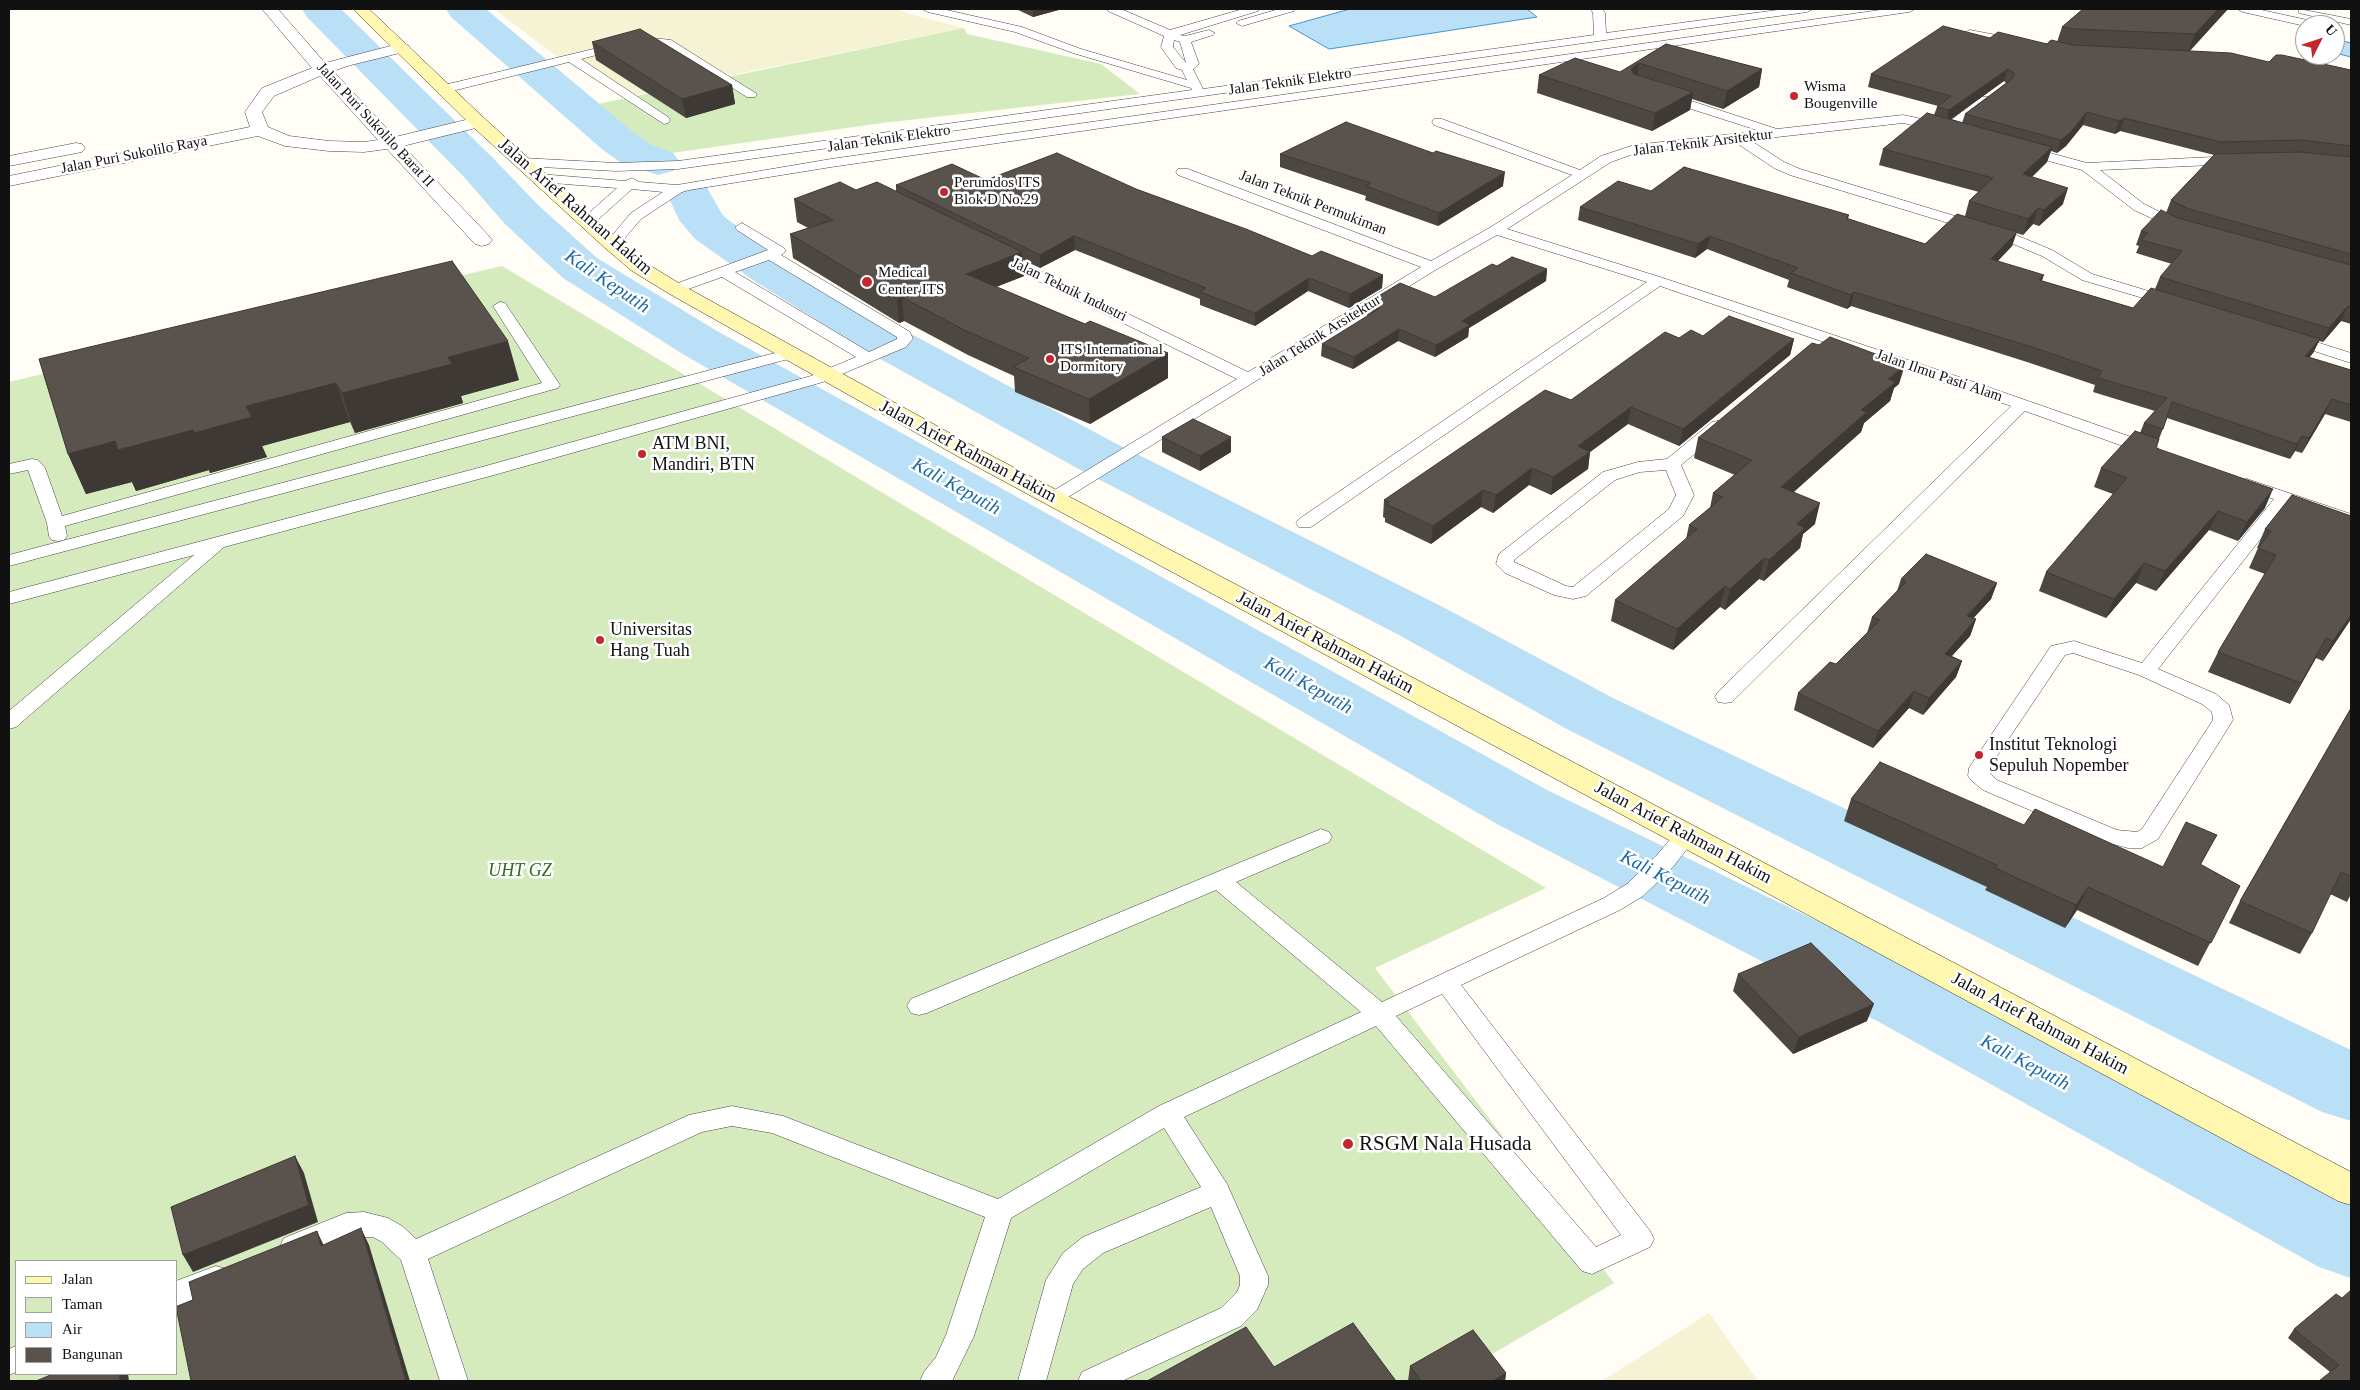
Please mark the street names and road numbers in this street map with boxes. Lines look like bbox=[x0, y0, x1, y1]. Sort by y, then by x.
street label: Jalan Puri Sukolilo Barat II bbox=[312, 59, 438, 191]
street label: Jalan Teknik Elektro bbox=[1227, 64, 1353, 100]
street label: Jalan Teknik Elektro bbox=[826, 121, 952, 157]
street label: Jalan Teknik Arsitektur bbox=[1632, 126, 1774, 160]
street label: Jalan Puri Sukolilo Raya bbox=[59, 132, 209, 178]
street label: Jalan Arief Rahman Hakim bbox=[493, 134, 657, 280]
street label: Jalan Teknik Permukiman bbox=[1237, 167, 1389, 239]
street label: Jalan Teknik Industri bbox=[1008, 254, 1130, 326]
street label: Jalan Teknik Arsitektur bbox=[1256, 291, 1384, 381]
street label: Jalan Ilmu Pasti Alam bbox=[1873, 346, 2005, 406]
street label: Jalan Arief Rahman Hakim bbox=[876, 396, 1060, 508]
street label: Jalan Arief Rahman Hakim bbox=[1233, 587, 1417, 699]
street label: Jalan Arief Rahman Hakim bbox=[1591, 777, 1775, 889]
street label: Jalan Arief Rahman Hakim bbox=[1948, 968, 2132, 1080]

